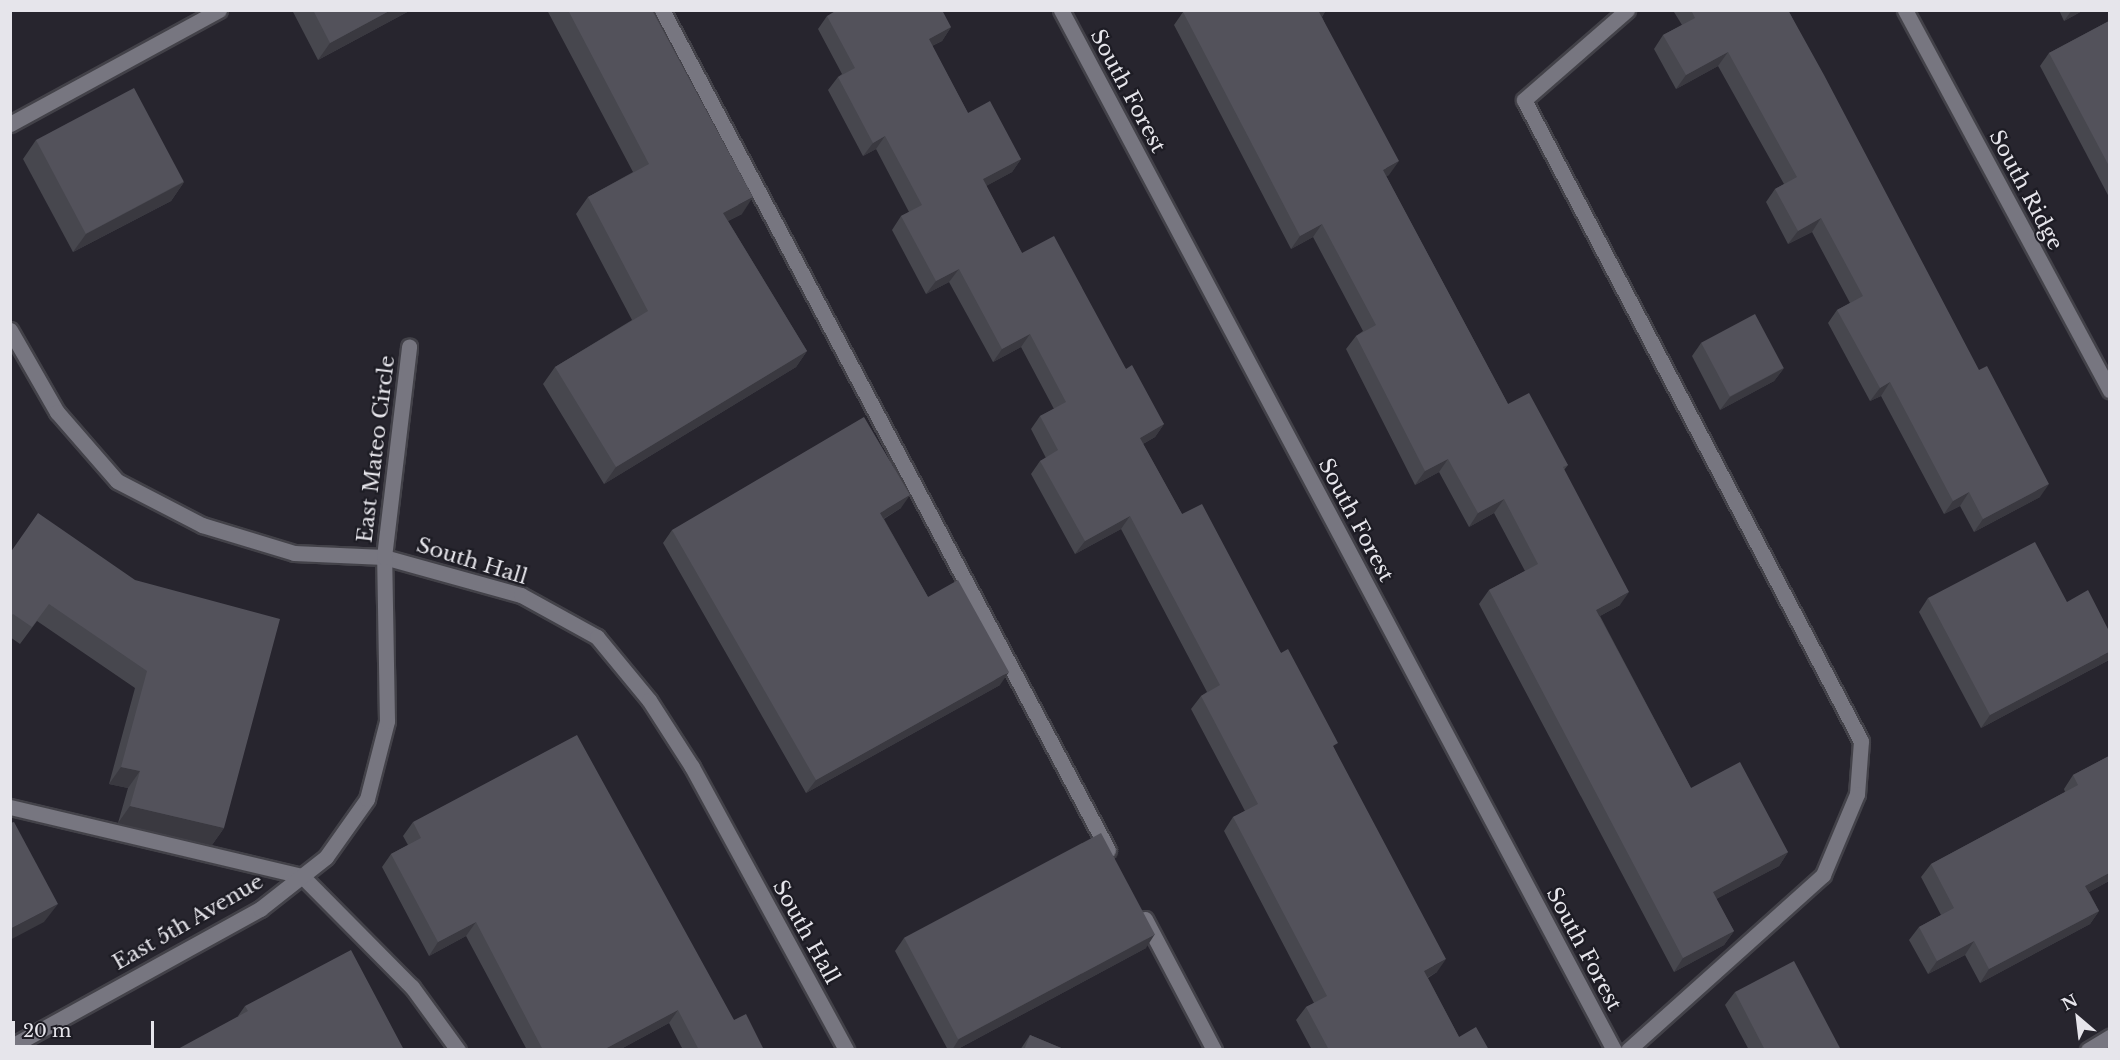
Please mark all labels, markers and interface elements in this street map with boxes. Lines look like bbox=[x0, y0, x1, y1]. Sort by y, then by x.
street label: South Forest bbox=[1085, 25, 1171, 157]
street label: South Ridge bbox=[1984, 126, 2068, 254]
street label: East Mateo Circle bbox=[352, 354, 400, 544]
street label: South Forest bbox=[1313, 454, 1399, 586]
street label: South Hall bbox=[414, 532, 530, 590]
street label: East 5th Avenue bbox=[108, 868, 268, 976]
street label: South Hall bbox=[767, 876, 845, 988]
street label: South Forest bbox=[1541, 883, 1627, 1015]
north arrow bbox=[2048, 988, 2108, 1048]
text: N bbox=[2058, 990, 2081, 1014]
scale bar bbox=[15, 1009, 158, 1047]
text: 20 m bbox=[23, 1020, 71, 1042]

